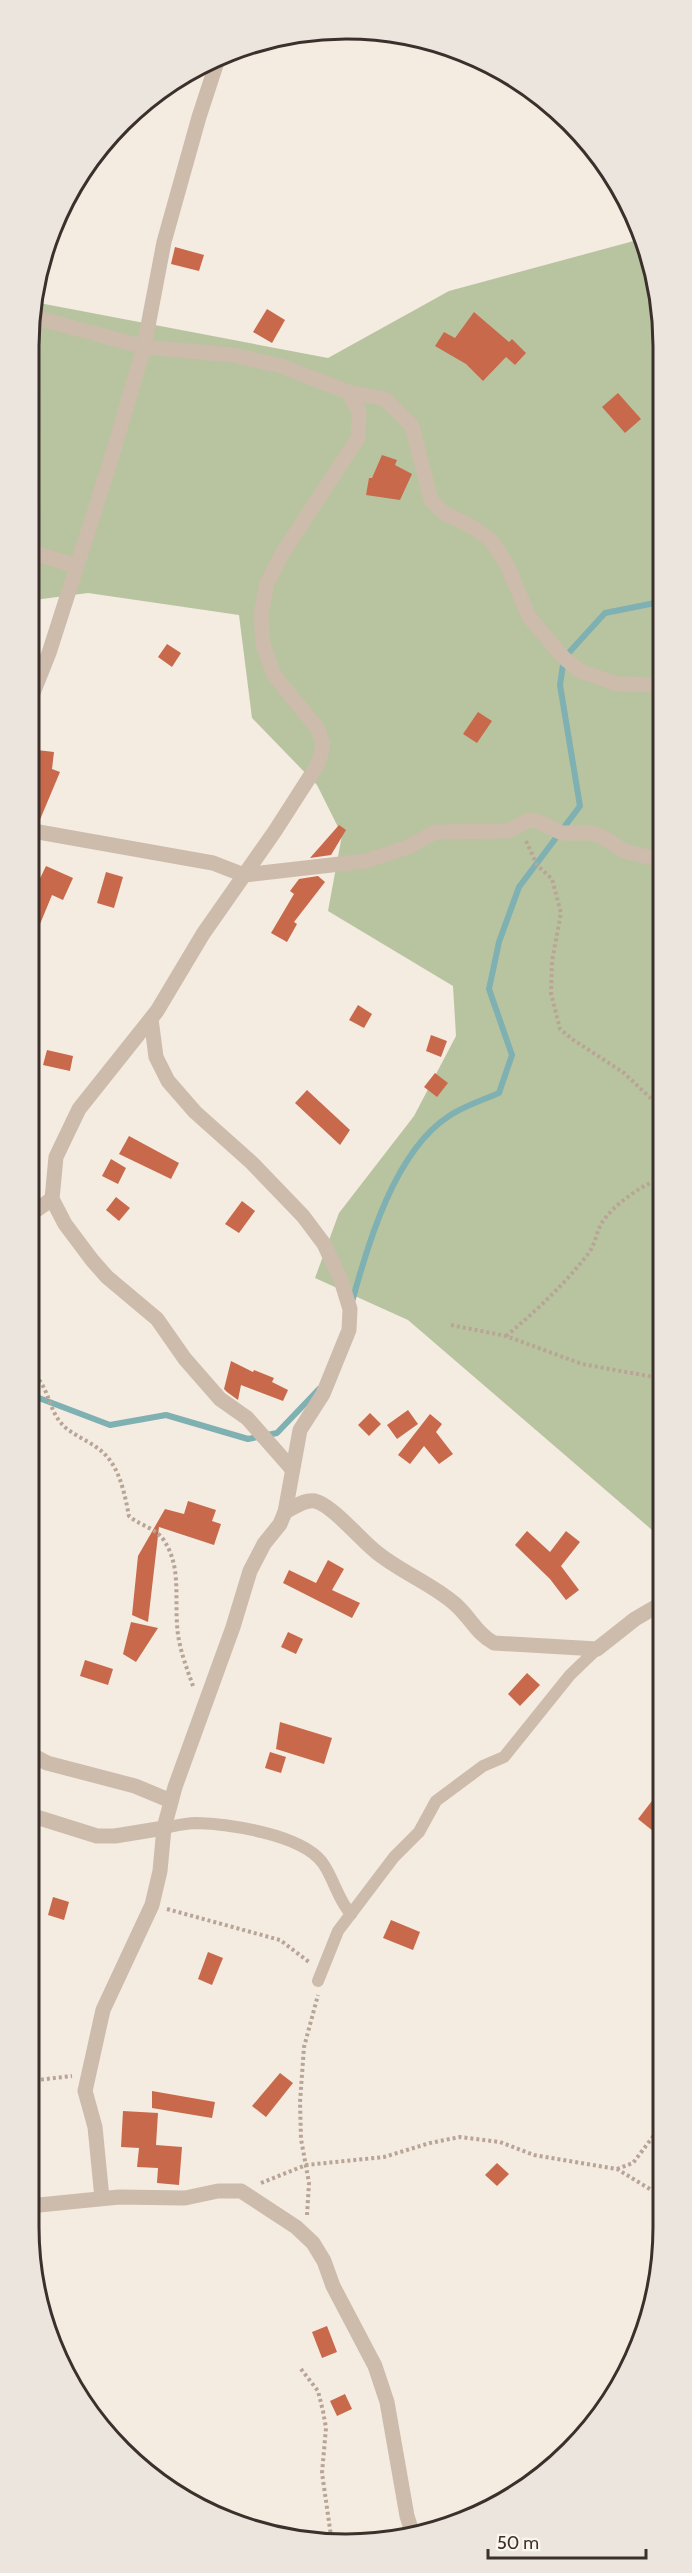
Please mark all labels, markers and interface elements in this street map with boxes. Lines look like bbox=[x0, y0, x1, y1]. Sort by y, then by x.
scale bar bbox=[488, 2522, 646, 2560]
text: 50 m bbox=[497, 2532, 539, 2554]

